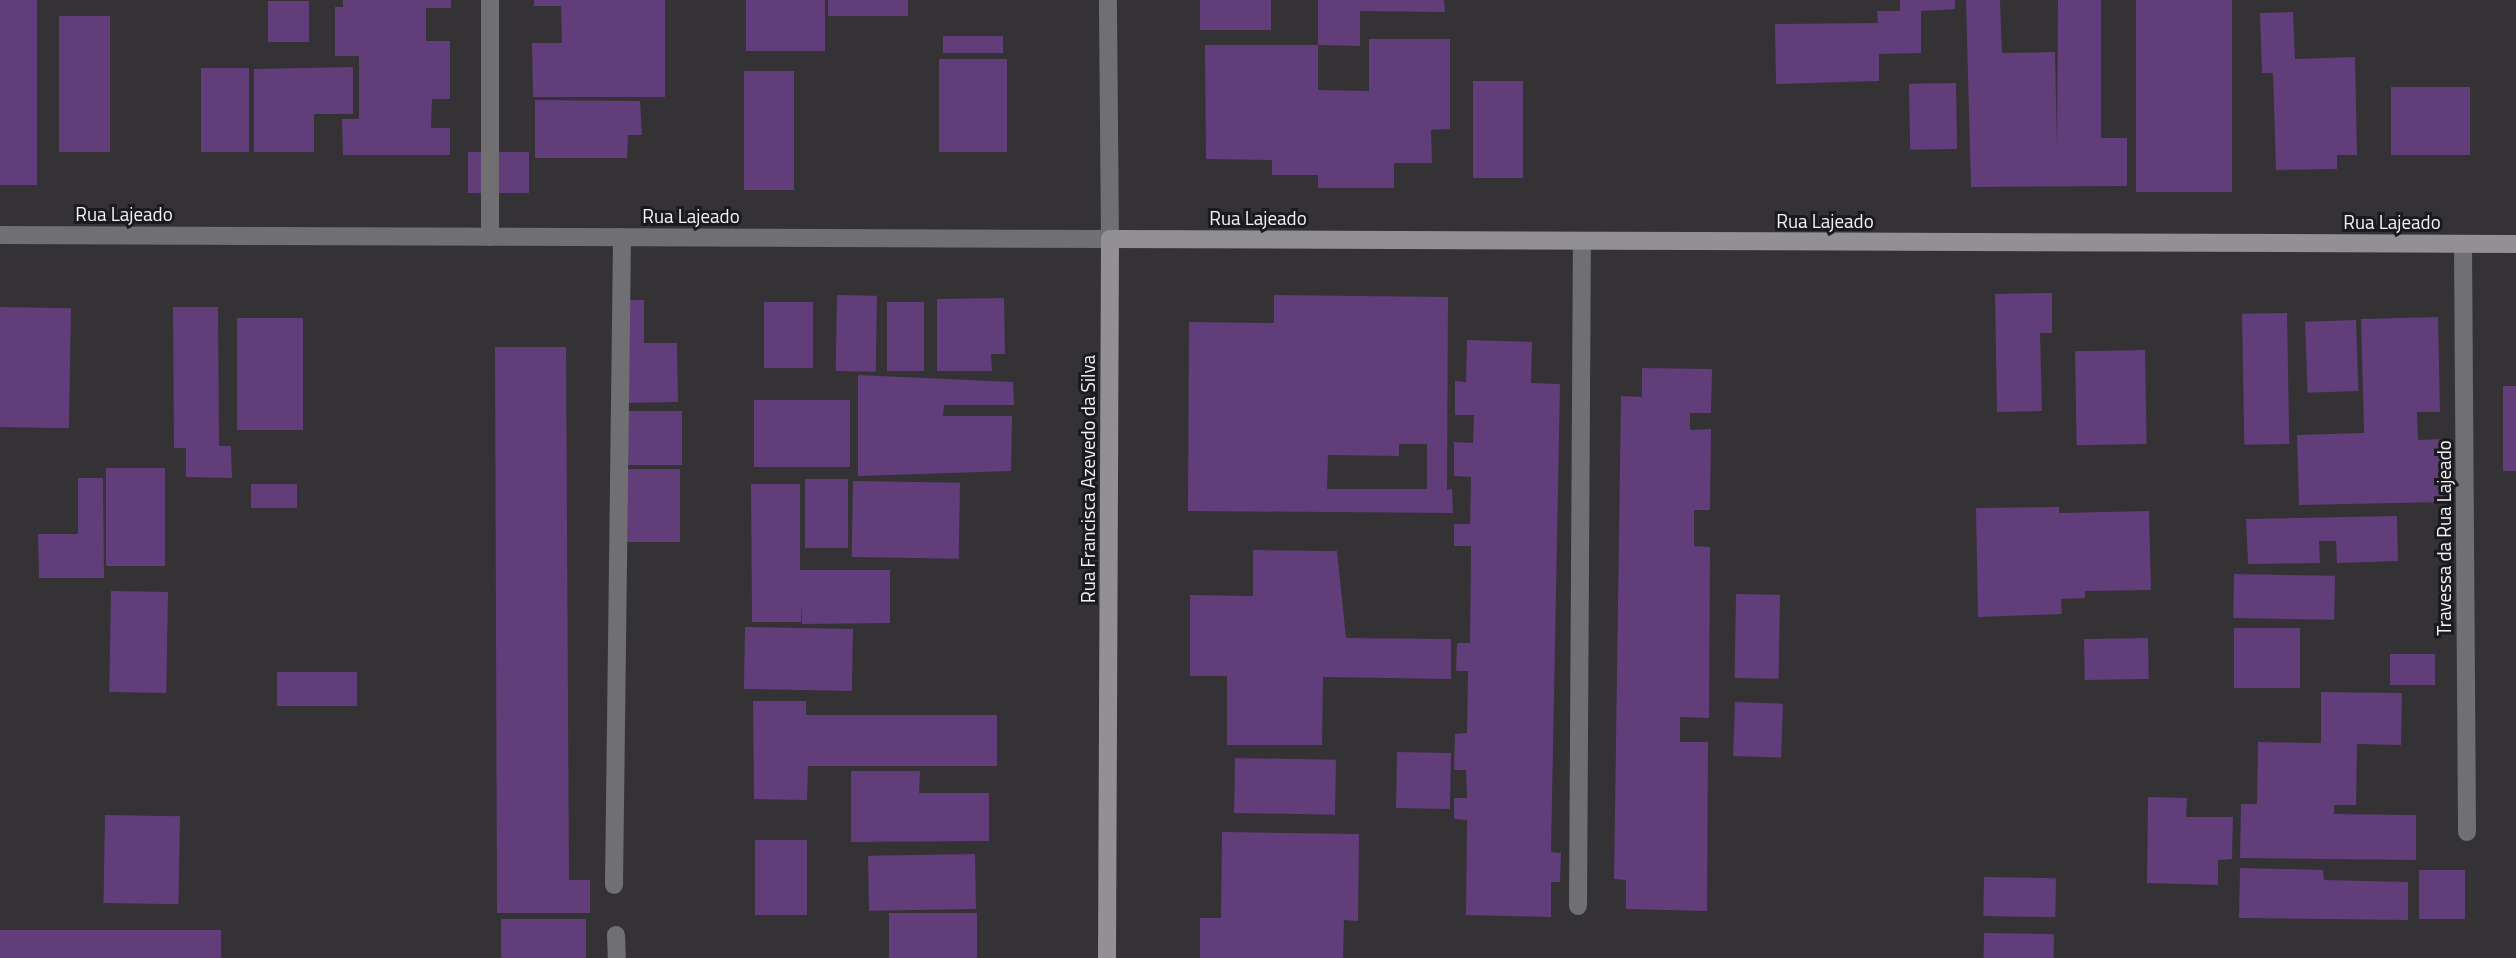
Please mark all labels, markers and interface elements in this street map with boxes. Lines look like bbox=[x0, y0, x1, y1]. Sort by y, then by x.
street label: Rua Lajeado bbox=[75, 203, 173, 225]
street label: Rua Lajeado bbox=[642, 205, 740, 227]
street label: Rua Lajeado bbox=[1209, 207, 1307, 229]
street label: Rua Lajeado bbox=[1776, 210, 1874, 232]
street label: Rua Lajeado bbox=[2343, 211, 2441, 233]
street label: Rua Francisca Azevedo da Silva bbox=[1077, 355, 1099, 603]
street label: Travessa da Rua Lajeado bbox=[2433, 440, 2455, 636]

